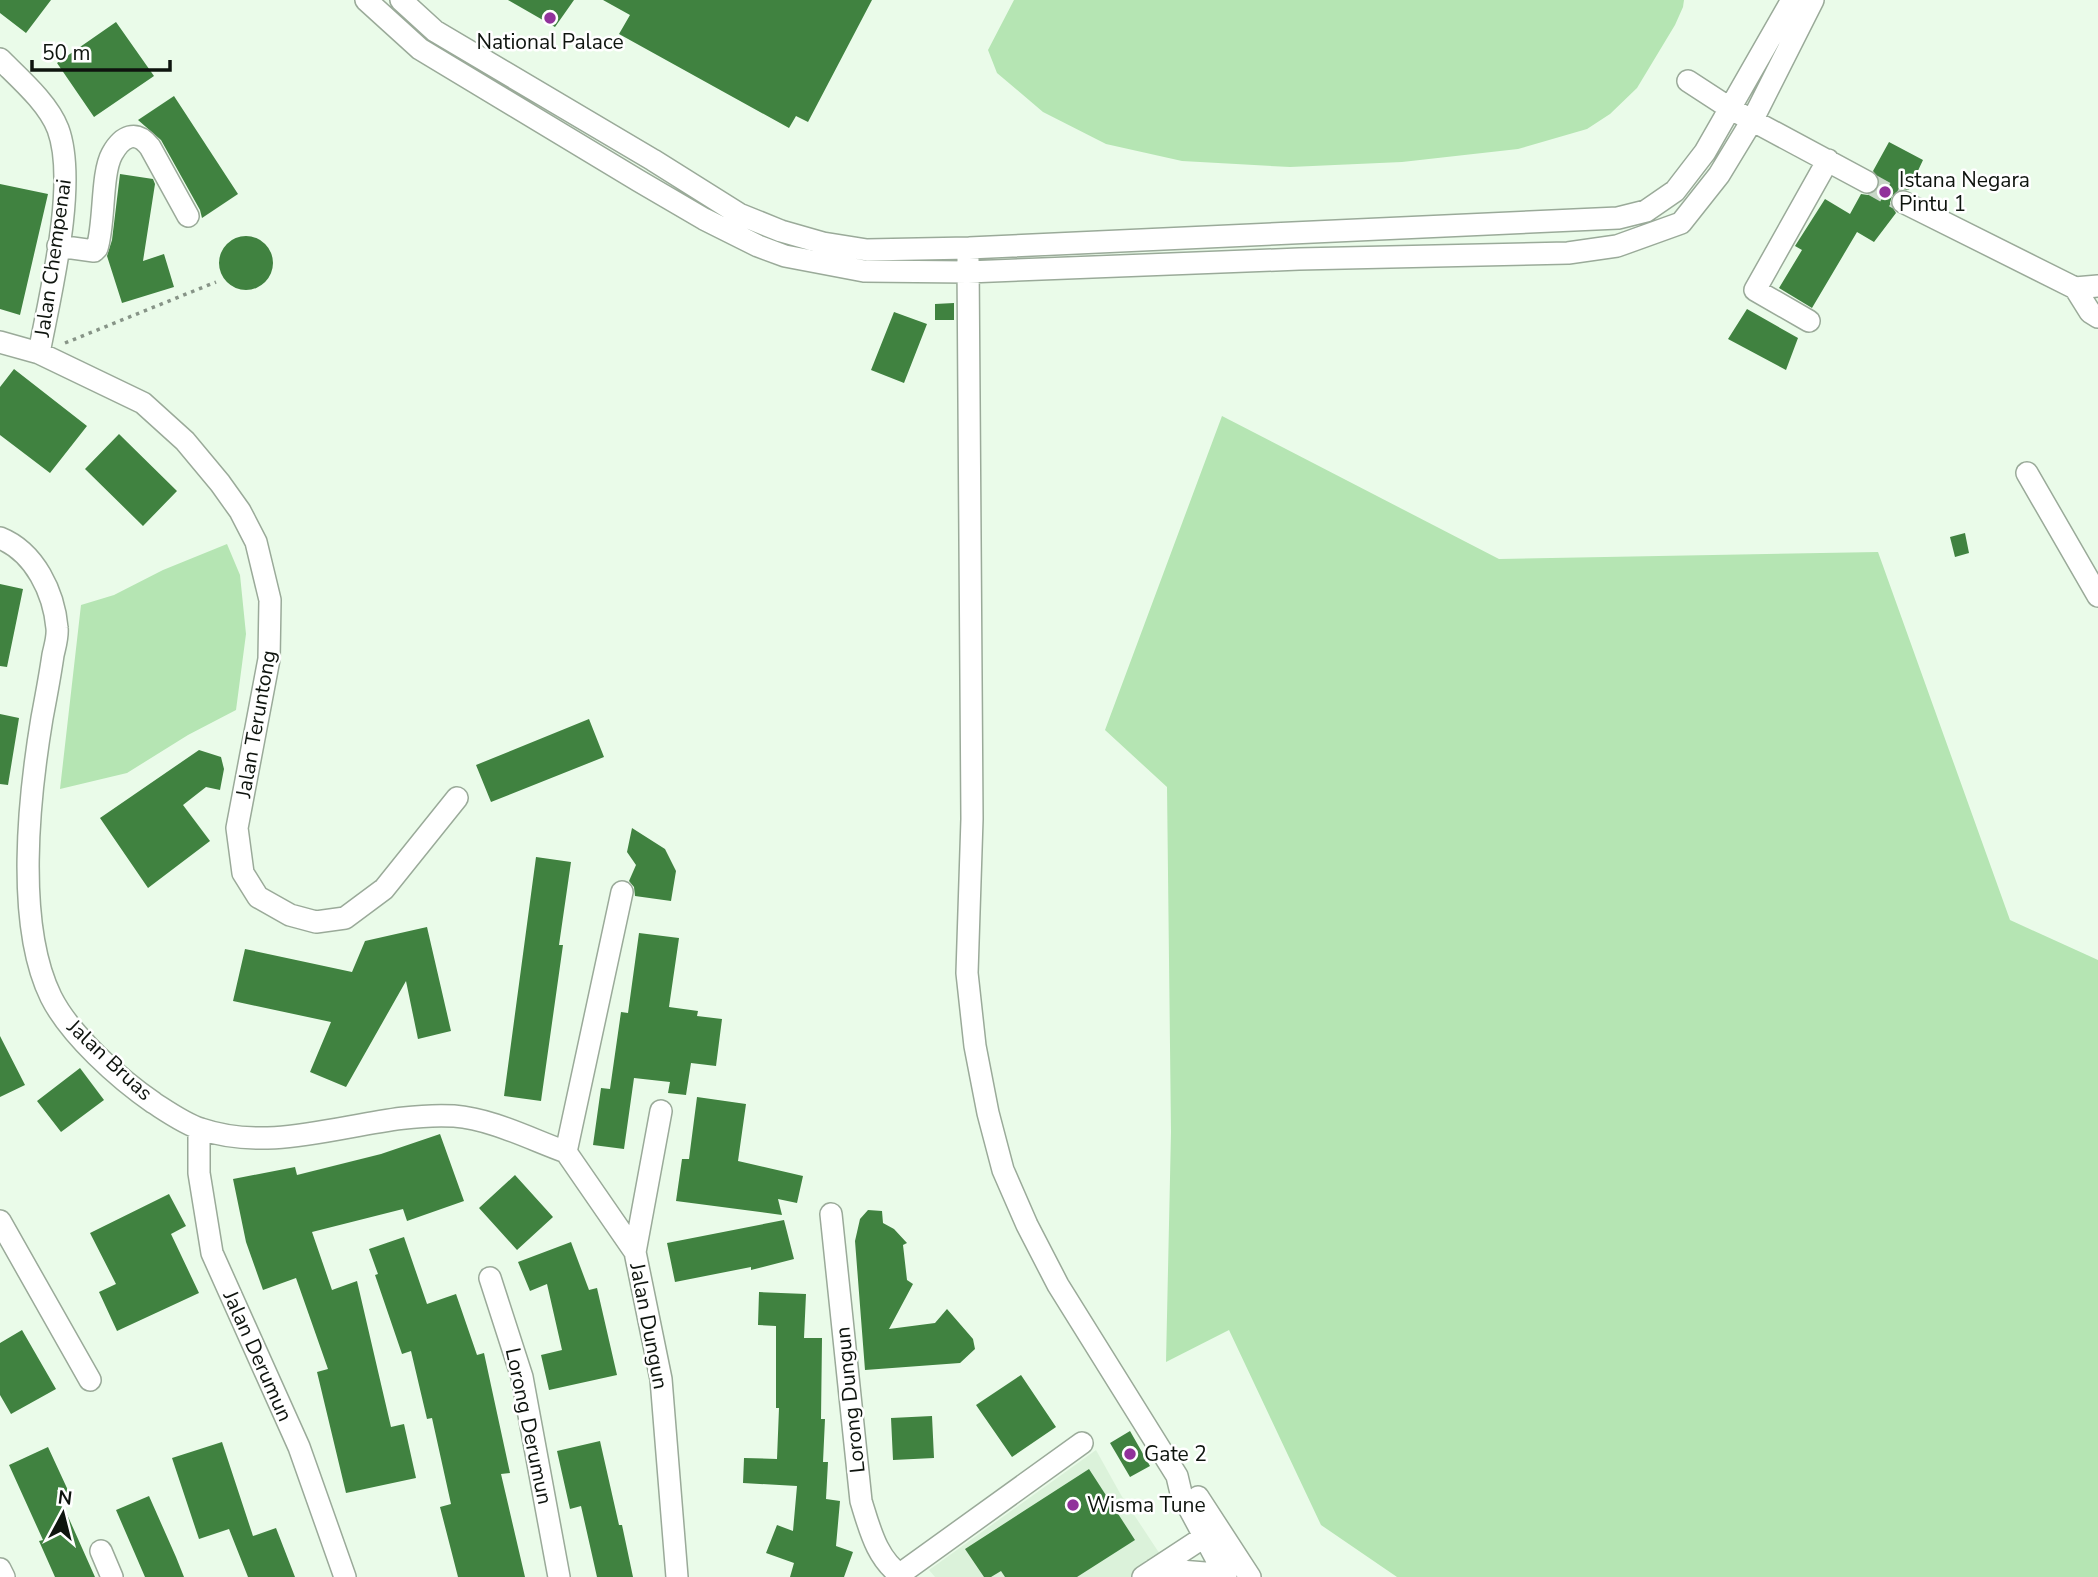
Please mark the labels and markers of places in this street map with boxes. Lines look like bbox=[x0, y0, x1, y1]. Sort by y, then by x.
marker: National Palace bbox=[542, 10, 558, 26]
place label: National Palace bbox=[476, 28, 624, 56]
place label: Istana Negara Pintu 1 bbox=[1899, 166, 2030, 218]
marker: Istana Negara Pintu 1 bbox=[1877, 184, 1893, 200]
place label: Gate 2 bbox=[1144, 1440, 1207, 1468]
marker: Gate 2 bbox=[1122, 1446, 1138, 1462]
place label: Wisma Tune bbox=[1087, 1491, 1206, 1519]
marker: Wisma Tune bbox=[1065, 1497, 1081, 1513]

